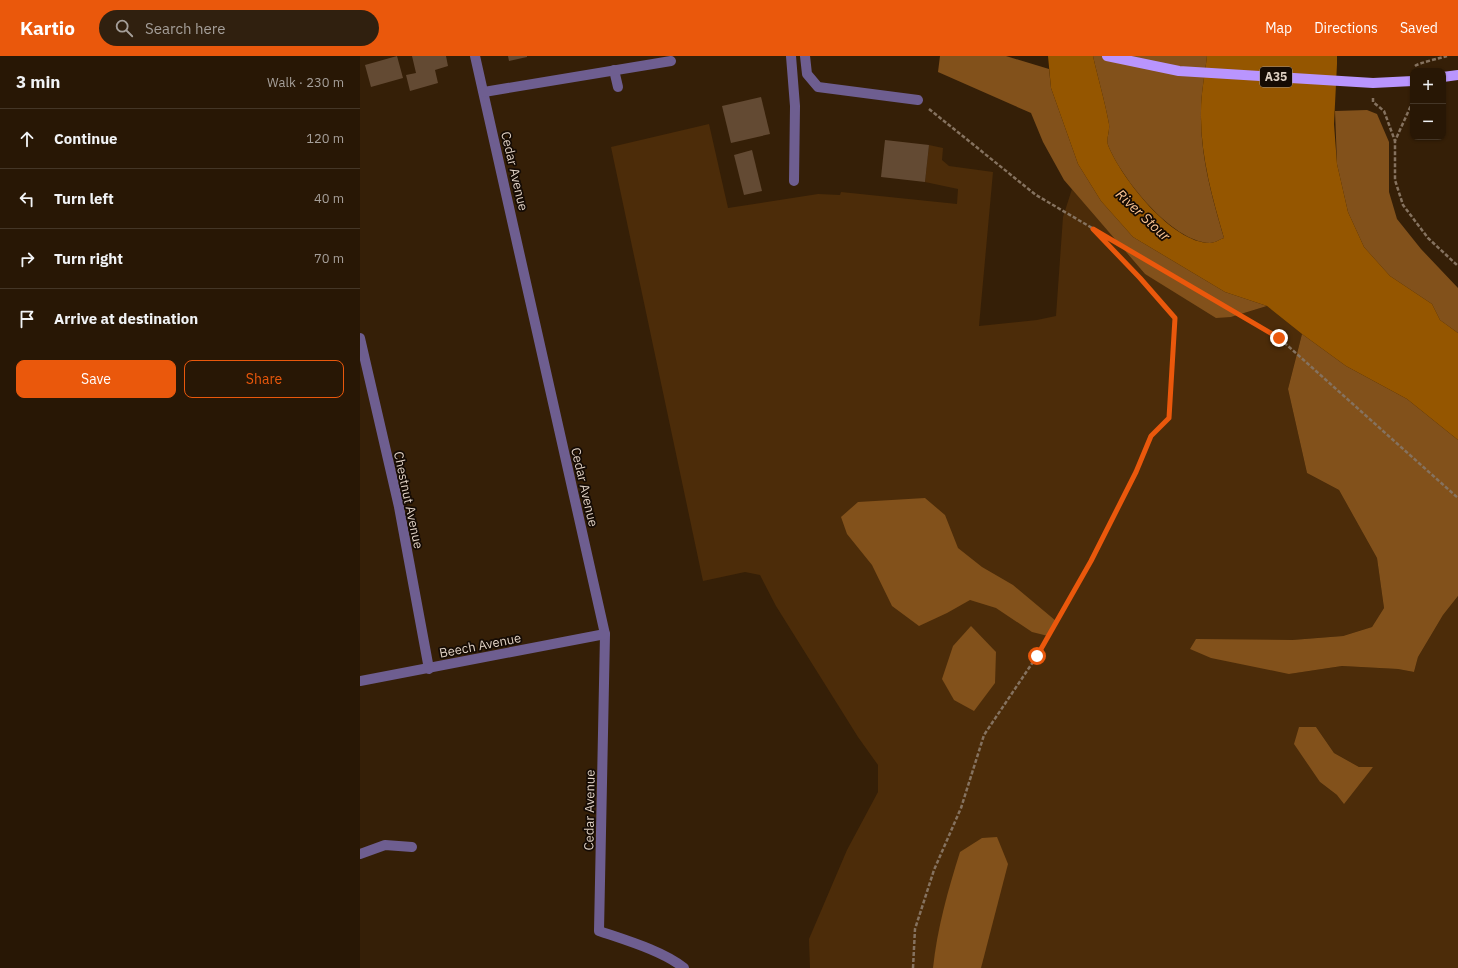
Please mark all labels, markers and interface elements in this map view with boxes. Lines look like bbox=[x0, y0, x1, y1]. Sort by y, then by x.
search box bbox=[99, 10, 379, 46]
text: Kartio bbox=[20, 16, 75, 40]
icon: search bbox=[113, 17, 135, 39]
text: Search here bbox=[145, 19, 225, 38]
text: Map bbox=[1265, 19, 1292, 37]
text: Directions bbox=[1314, 19, 1378, 37]
text: Saved bbox=[1400, 19, 1438, 37]
road number: A35 bbox=[1260, 67, 1292, 87]
map controls bbox=[1410, 68, 1446, 140]
button: + bbox=[1410, 68, 1446, 104]
text: 3 min bbox=[16, 71, 60, 93]
text: Walk · 230 m bbox=[267, 74, 344, 91]
button: − bbox=[1410, 104, 1446, 140]
icon: ahead bbox=[16, 128, 38, 150]
text: Continue bbox=[54, 129, 118, 148]
text: 120 m bbox=[306, 130, 344, 147]
street label: Cedar Avenue bbox=[497, 130, 532, 212]
water label: River Stour bbox=[1112, 185, 1175, 245]
icon: left bbox=[16, 188, 38, 210]
text: Turn left bbox=[54, 189, 114, 208]
text: 40 m bbox=[314, 190, 344, 207]
icon: right bbox=[16, 248, 38, 270]
text: Turn right bbox=[54, 249, 123, 268]
text: 70 m bbox=[314, 250, 344, 267]
icon: arrive bbox=[16, 308, 38, 330]
text: Arrive at destination bbox=[54, 309, 198, 328]
route end bbox=[1270, 329, 1288, 347]
button: Save bbox=[16, 360, 176, 398]
button: Share bbox=[184, 360, 344, 398]
street label: Cedar Avenue bbox=[567, 446, 602, 528]
street label: Chestnut Avenue bbox=[390, 450, 427, 550]
street label: Beech Avenue bbox=[438, 629, 523, 662]
route start bbox=[1028, 647, 1046, 665]
street label: Cedar Avenue bbox=[580, 769, 599, 851]

